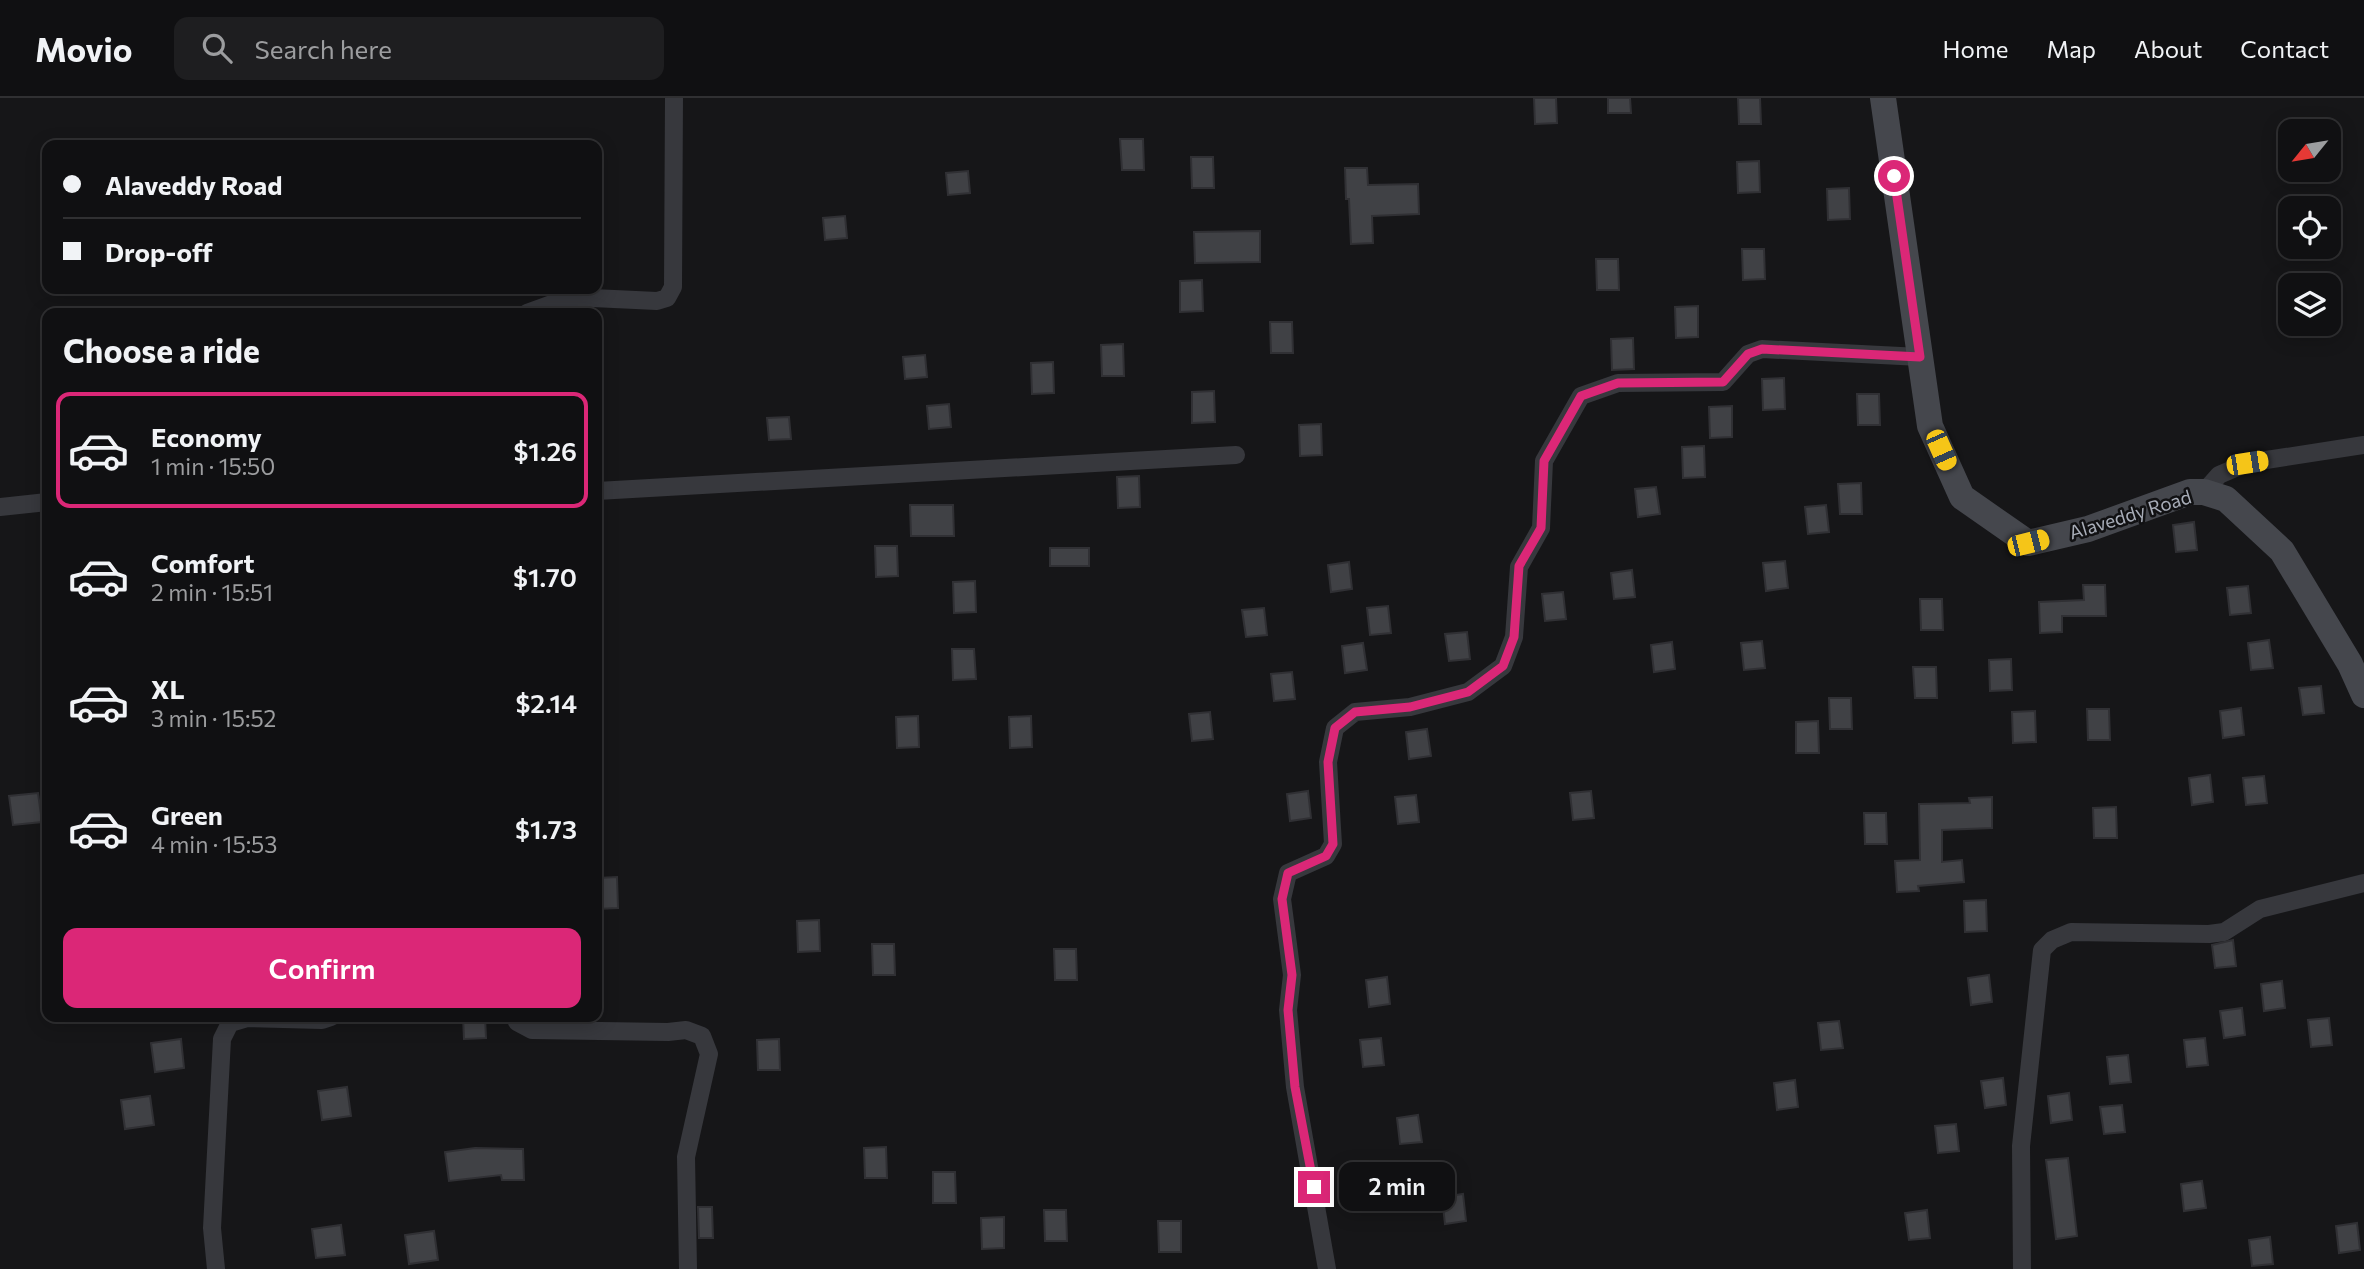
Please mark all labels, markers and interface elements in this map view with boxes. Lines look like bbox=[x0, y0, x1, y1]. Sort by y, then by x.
search box bbox=[174, 17, 664, 80]
text: Movio bbox=[35, 28, 132, 69]
icon: search bbox=[198, 29, 236, 67]
text: Search here bbox=[254, 33, 392, 64]
text: Home bbox=[1943, 34, 2009, 63]
text: Map bbox=[2047, 34, 2096, 63]
text: About bbox=[2134, 34, 2202, 63]
text: Contact bbox=[2240, 34, 2329, 63]
north arrow bbox=[2278, 119, 2342, 182]
map controls bbox=[2278, 119, 2341, 336]
route start bbox=[1878, 160, 1910, 192]
text: Alaveddy Road bbox=[105, 169, 283, 200]
button: locate bbox=[2278, 196, 2341, 259]
text: Drop-off bbox=[105, 236, 212, 267]
button: layers bbox=[2278, 273, 2341, 336]
text: Choose a ride bbox=[63, 330, 260, 370]
icon: car bbox=[67, 419, 130, 482]
text: Economy bbox=[151, 421, 262, 452]
car bbox=[1923, 427, 1960, 473]
text: $1.26 bbox=[514, 435, 577, 466]
car bbox=[2225, 449, 2270, 477]
text: 1 min · 15:50 bbox=[151, 452, 275, 480]
street label: Alaveddy Road bbox=[2066, 484, 2194, 544]
car bbox=[2006, 528, 2051, 558]
icon: car bbox=[67, 545, 130, 608]
text: Comfort bbox=[151, 547, 254, 578]
text: $1.70 bbox=[513, 561, 577, 592]
text: 2 min · 15:51 bbox=[151, 578, 273, 606]
icon: car bbox=[67, 671, 130, 734]
text: XL bbox=[151, 673, 185, 704]
text: $2.14 bbox=[515, 687, 577, 718]
text: 3 min · 15:52 bbox=[151, 704, 276, 732]
icon: car bbox=[67, 797, 130, 860]
text: Green bbox=[151, 799, 223, 830]
text: $1.73 bbox=[515, 813, 577, 844]
text: 4 min · 15:53 bbox=[151, 830, 277, 858]
button: Confirm bbox=[63, 928, 581, 1008]
callout: 2 min bbox=[1338, 1162, 1454, 1212]
route end bbox=[1298, 1171, 1330, 1203]
text: 2 min bbox=[1369, 1172, 1425, 1200]

